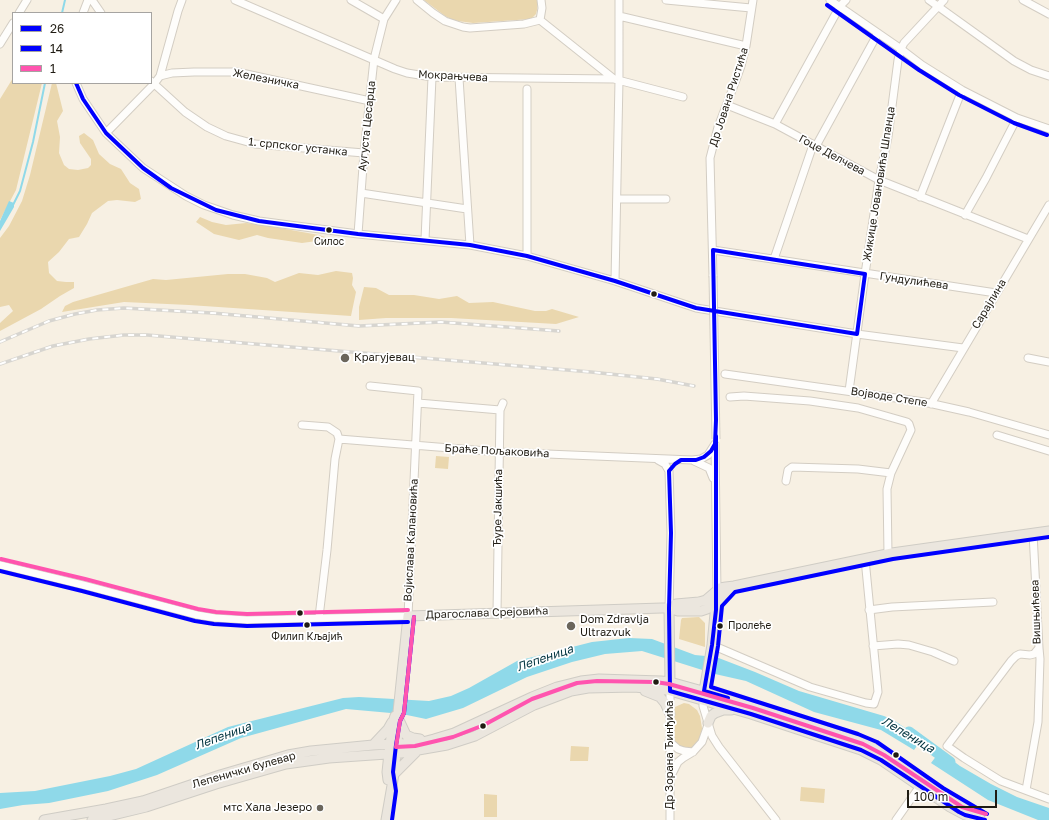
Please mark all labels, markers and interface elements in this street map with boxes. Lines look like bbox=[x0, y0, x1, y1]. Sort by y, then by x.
legend bbox=[12, 12, 152, 84]
text: 26 bbox=[50, 21, 64, 36]
text: 14 bbox=[50, 41, 63, 56]
street label: Др Јована Ристића bbox=[707, 46, 751, 148]
text: 1 bbox=[50, 61, 56, 76]
street label: Железничка bbox=[232, 66, 300, 92]
street label: Мокрањчева bbox=[418, 68, 488, 84]
street label: Аугуста Цесарца bbox=[356, 80, 378, 172]
street label: Жикице Јовановића Шпанца bbox=[860, 106, 898, 262]
street label: Гоце Делчева bbox=[797, 132, 867, 178]
street label: 1. српског устанка bbox=[248, 135, 348, 159]
marker: Силос bbox=[324, 225, 334, 235]
place label: Силос bbox=[314, 236, 344, 248]
street label: Гундулићева bbox=[879, 270, 949, 292]
street label: Сарајлина bbox=[969, 277, 1009, 331]
unlabelled marker bbox=[649, 289, 659, 299]
place label: Крагујевац bbox=[354, 351, 415, 365]
marker: Крагујевац bbox=[339, 352, 351, 364]
street label: Војводе Степе bbox=[850, 384, 928, 410]
street label: Браће Пољаковића bbox=[444, 442, 550, 460]
street label: Ђуре Јакшића bbox=[491, 469, 505, 547]
street label: Војислава Калановића bbox=[401, 478, 421, 602]
street label: Вишњићева bbox=[1028, 579, 1044, 645]
street label: Драгослава Срејовића bbox=[426, 604, 548, 622]
unlabelled marker bbox=[295, 608, 305, 618]
place label: Dom Zdravlja Ultrazvuk bbox=[580, 613, 649, 639]
marker: Филип Кљајић bbox=[302, 620, 312, 630]
marker: Dom Zdravlja Ultrazvuk bbox=[565, 620, 577, 632]
place label: Пролеће bbox=[728, 620, 771, 632]
marker: Пролеће bbox=[715, 621, 725, 631]
place label: Филип Кљајић bbox=[271, 631, 343, 643]
water label: Лепеница bbox=[515, 642, 575, 674]
unlabelled marker bbox=[651, 677, 661, 687]
street label: Др Зорана Ђинђића bbox=[663, 701, 677, 809]
water label: Лепеница bbox=[879, 714, 937, 756]
water label: Лепеница bbox=[193, 719, 253, 753]
unlabelled marker bbox=[478, 721, 488, 731]
street label: Лепенички булевар bbox=[191, 749, 297, 791]
unlabelled marker bbox=[891, 750, 901, 760]
scale bar bbox=[909, 782, 999, 808]
text: 100 m bbox=[914, 789, 948, 804]
place label: мтс Хала Језеро bbox=[223, 801, 312, 815]
marker: мтс Хала Језеро bbox=[315, 803, 325, 813]

